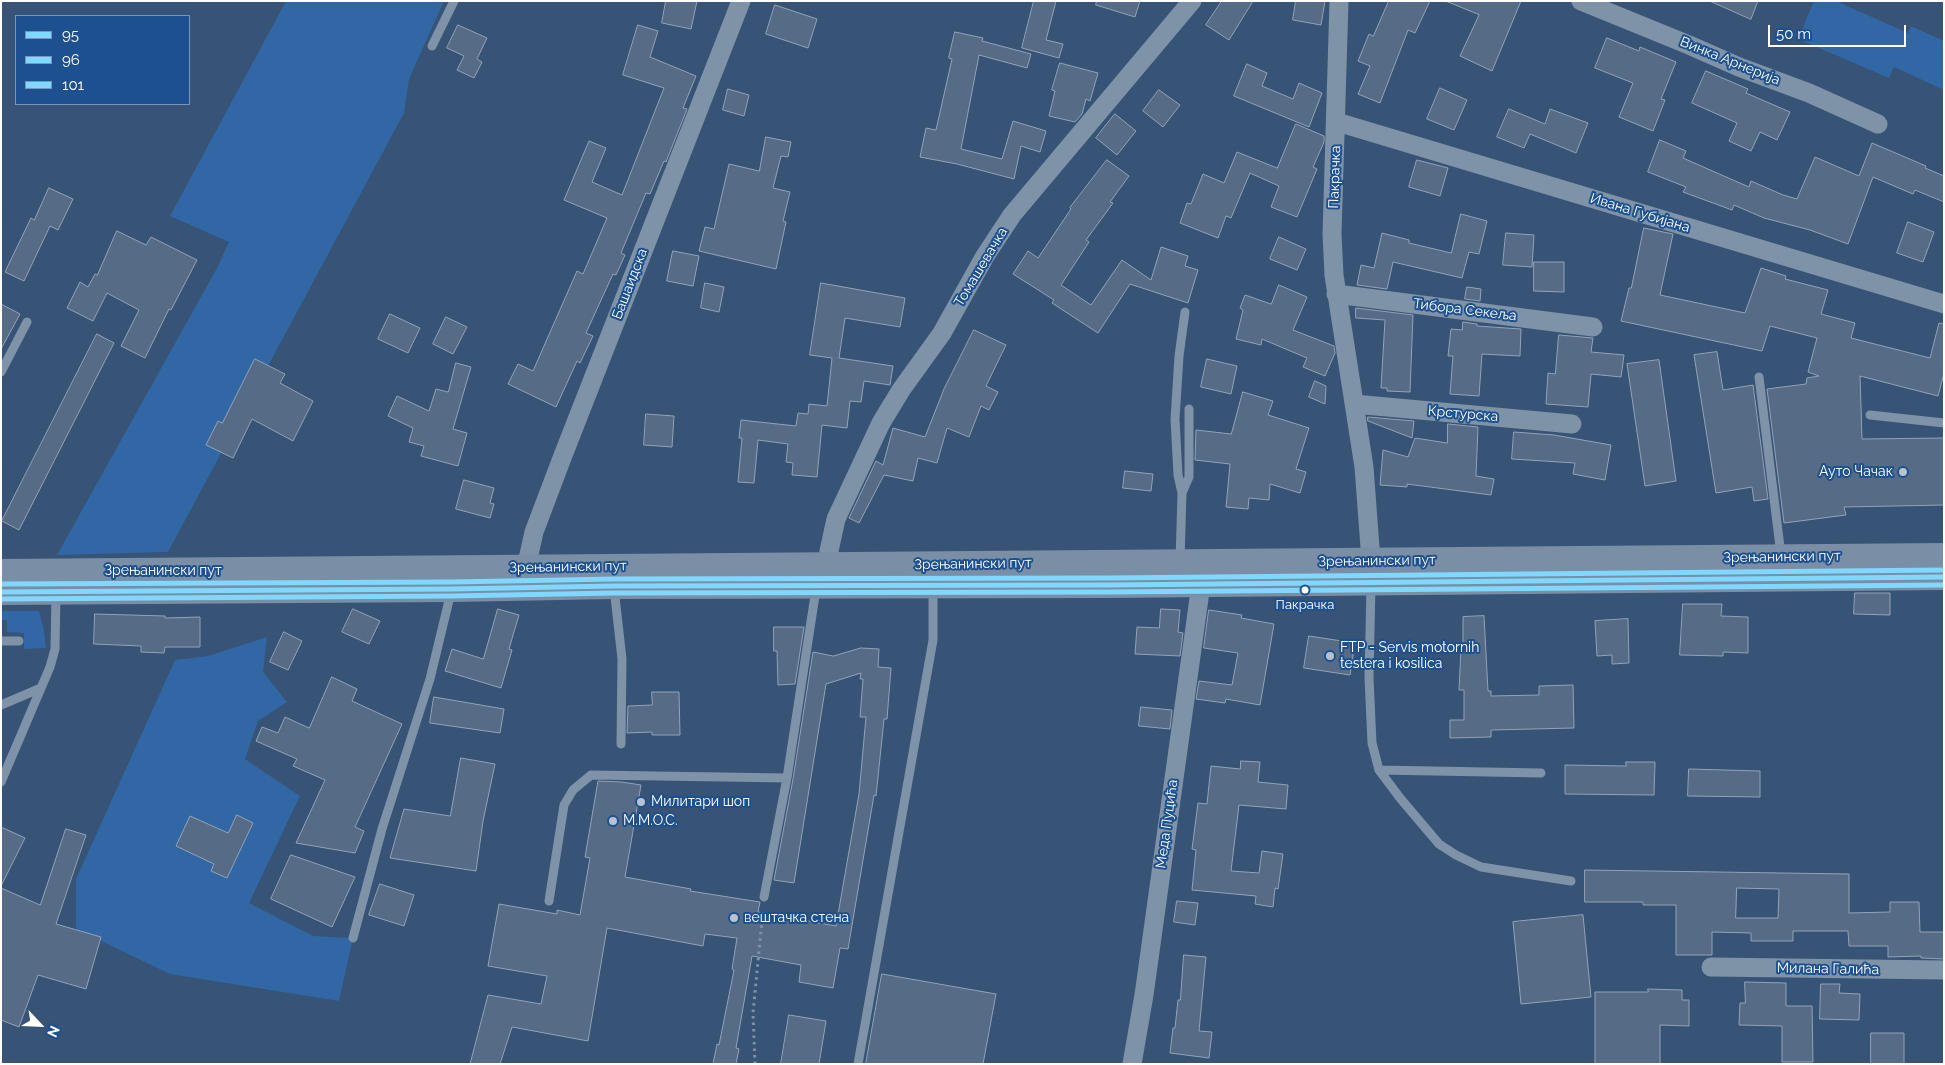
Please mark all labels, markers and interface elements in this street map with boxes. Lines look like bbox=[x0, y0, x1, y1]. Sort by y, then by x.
legend bbox=[15, 15, 190, 105]
scale bar bbox=[1770, 15, 1908, 47]
text: 50 m bbox=[1776, 25, 1811, 43]
text: 95 bbox=[62, 26, 79, 44]
street label: Винка Арнерија bbox=[1677, 33, 1783, 89]
text: 96 bbox=[62, 51, 80, 69]
text: 101 bbox=[62, 76, 84, 94]
street label: Пакрачка bbox=[1326, 145, 1344, 209]
street label: Ивана Губијана bbox=[1588, 190, 1692, 236]
street label: Томашевачка bbox=[951, 224, 1011, 310]
street label: Башаидска bbox=[609, 246, 651, 322]
street label: Тибора Секеља bbox=[1412, 295, 1518, 325]
street label: Крстурска bbox=[1427, 403, 1499, 425]
place label: Ауто Чачак bbox=[1819, 464, 1893, 480]
marker: Ауто Чачак bbox=[1897, 466, 1909, 478]
street label: Зрењанински пут bbox=[1723, 548, 1841, 566]
street label: Зрењанински пут bbox=[1318, 552, 1436, 570]
street label: Зрењанински пут bbox=[914, 555, 1032, 573]
street label: Зрењанински пут bbox=[509, 558, 627, 576]
street label: Зрењанински пут bbox=[104, 563, 222, 579]
marker: Пакрачка bbox=[1300, 585, 1310, 595]
place label: Пакрачка bbox=[1276, 597, 1334, 613]
place label: FTP - Servis motornih testera i kosilica bbox=[1340, 640, 1479, 672]
marker: FTP - Servis motornih testera i kosilica bbox=[1324, 650, 1336, 662]
street label: Меда Пуцића bbox=[1152, 779, 1182, 869]
place label: Милитари шоп bbox=[651, 794, 750, 810]
marker: Милитари шоп bbox=[635, 796, 647, 808]
place label: M.M.O.C. bbox=[623, 813, 678, 829]
marker: M.M.O.C. bbox=[607, 815, 619, 827]
place label: вештачка стена bbox=[744, 910, 849, 926]
marker: вештачка стена bbox=[728, 912, 740, 924]
street label: Милана Галића bbox=[1777, 960, 1879, 978]
north arrow bbox=[15, 1000, 65, 1050]
text: N bbox=[44, 1023, 63, 1040]

